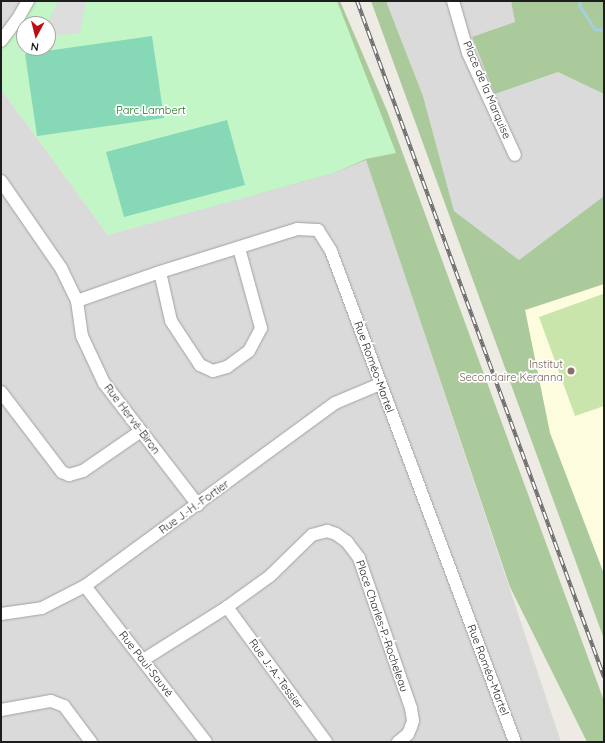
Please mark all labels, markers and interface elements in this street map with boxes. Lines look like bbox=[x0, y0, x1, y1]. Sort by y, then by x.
north arrow bbox=[16, 16, 56, 56]
text: N bbox=[30, 39, 40, 54]
street label: Place de la Marquise bbox=[460, 39, 514, 141]
park label: Parc Lambert bbox=[116, 103, 186, 117]
street label: Rue Roméo-Martel bbox=[351, 319, 397, 415]
place label: Institut Secondaire Keranna bbox=[459, 358, 563, 384]
marker: Institut Secondaire Keranna bbox=[566, 366, 576, 376]
street label: Rue Hervé-Biron bbox=[101, 381, 163, 457]
street label: Rue J.-H.-Fortier bbox=[157, 477, 231, 537]
street label: Place Charles-P.-Rocheleau bbox=[353, 558, 411, 694]
street label: Rue Roméo-Martel bbox=[465, 623, 511, 717]
street label: Rue Paul-Sauvé bbox=[116, 628, 176, 700]
street label: Rue J.-A.-Tessier bbox=[246, 636, 306, 712]

